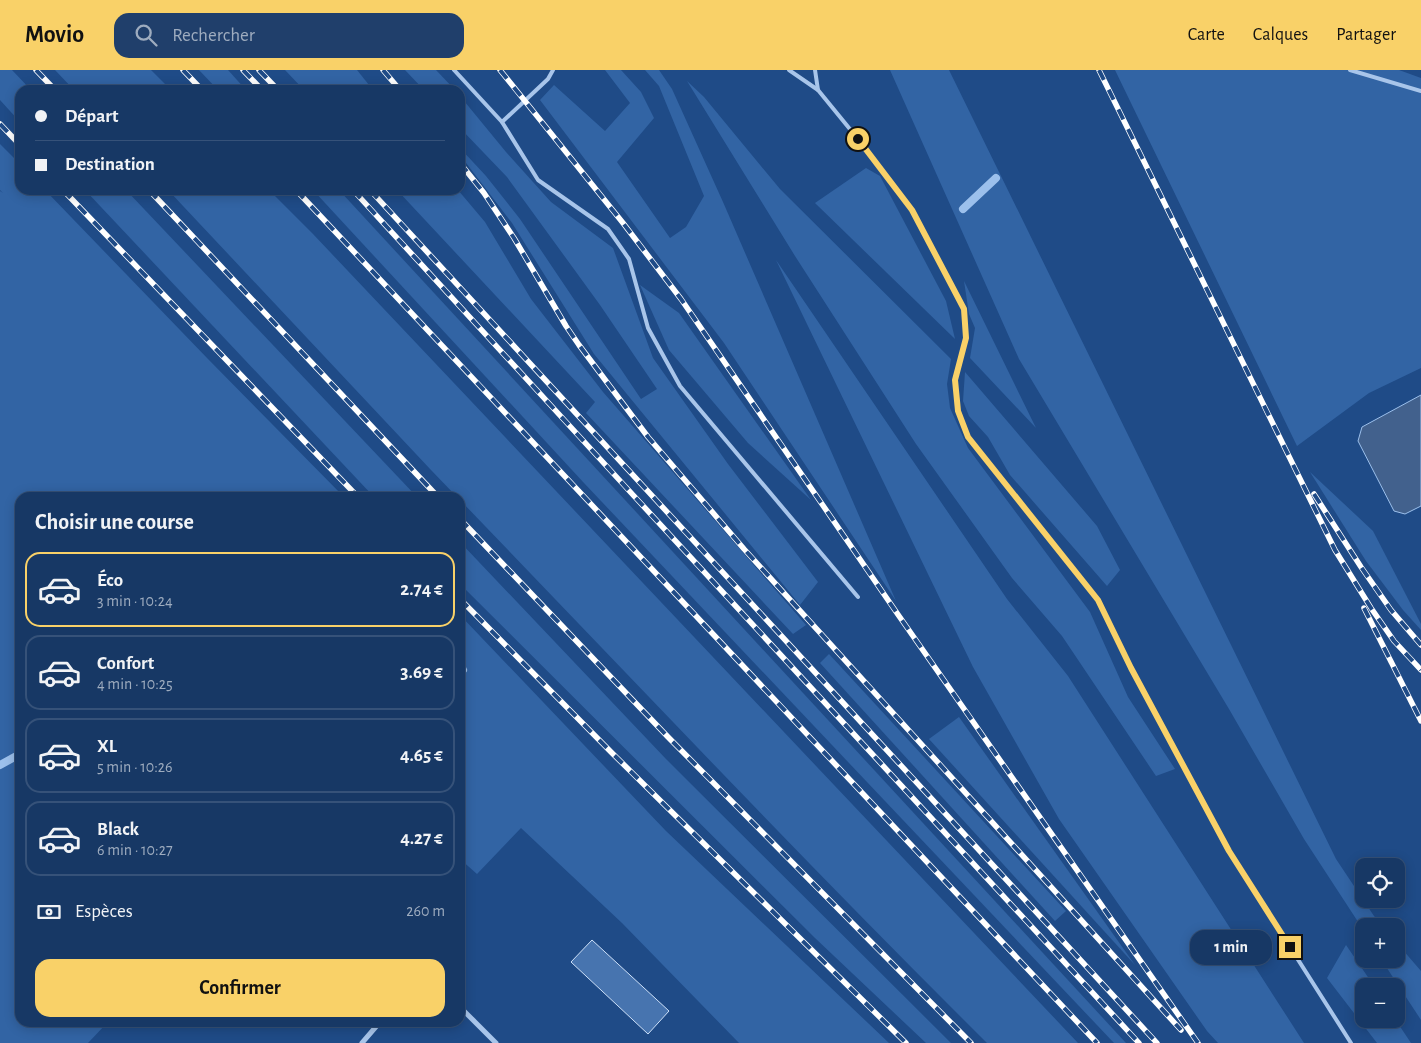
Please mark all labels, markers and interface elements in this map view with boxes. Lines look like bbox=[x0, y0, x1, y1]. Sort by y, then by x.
search box bbox=[114, 13, 464, 58]
icon: search bbox=[132, 21, 160, 49]
text: Movio bbox=[25, 23, 84, 47]
text: Rechercher bbox=[172, 26, 255, 45]
text: Carte bbox=[1188, 26, 1225, 44]
text: Calques bbox=[1253, 26, 1308, 44]
text: Partager bbox=[1336, 26, 1396, 44]
text: Départ bbox=[65, 107, 118, 126]
route start bbox=[847, 128, 869, 150]
text: Destination bbox=[65, 155, 155, 174]
text: Choisir une course bbox=[35, 511, 194, 533]
icon: car bbox=[37, 567, 82, 612]
text: Éco bbox=[97, 571, 123, 590]
text: 2.74 € bbox=[400, 580, 443, 599]
text: 3 min · 10:24 bbox=[97, 593, 173, 609]
icon: car bbox=[37, 650, 82, 695]
text: Confort bbox=[97, 654, 154, 673]
text: 3.69 € bbox=[400, 663, 443, 682]
text: 4 min · 10:25 bbox=[97, 676, 173, 692]
icon: car bbox=[37, 733, 82, 778]
text: XL bbox=[97, 737, 117, 756]
text: 4.65 € bbox=[400, 746, 443, 765]
text: 5 min · 10:26 bbox=[97, 759, 173, 775]
icon: car bbox=[37, 816, 82, 861]
text: Black bbox=[97, 820, 139, 839]
text: 4.27 € bbox=[400, 829, 443, 848]
text: 6 min · 10:27 bbox=[97, 842, 173, 858]
map controls bbox=[1355, 858, 1405, 1028]
button: locate bbox=[1355, 858, 1405, 908]
icon: cash bbox=[35, 898, 63, 926]
text: Espèces bbox=[75, 902, 133, 921]
text: 260 m bbox=[406, 903, 445, 919]
button: + bbox=[1355, 918, 1405, 968]
callout: 1 min bbox=[1190, 930, 1272, 964]
route end bbox=[1279, 936, 1301, 958]
text: 1 min bbox=[1214, 939, 1248, 955]
button: Confirmer bbox=[35, 959, 445, 1017]
button: − bbox=[1355, 978, 1405, 1028]

